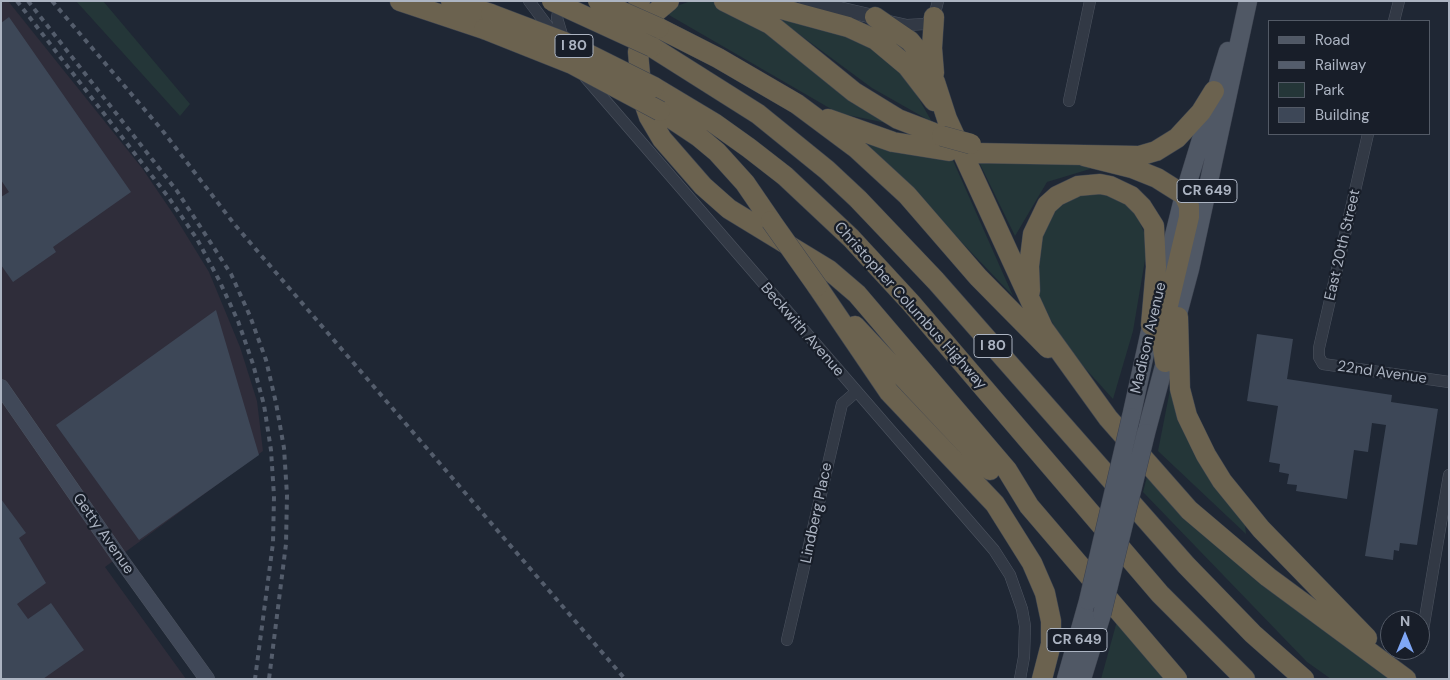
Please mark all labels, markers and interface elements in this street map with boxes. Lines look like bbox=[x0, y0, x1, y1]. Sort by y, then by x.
legend bbox=[1268, 20, 1430, 135]
text: Road bbox=[1315, 30, 1350, 50]
road number: I 80 bbox=[555, 34, 593, 58]
text: Railway bbox=[1315, 55, 1366, 75]
text: Park bbox=[1315, 80, 1345, 100]
text: Building bbox=[1315, 105, 1370, 125]
road number: CR 649 bbox=[1177, 180, 1237, 202]
street label: East 20th Street bbox=[1321, 188, 1365, 302]
street label: Christopher Columbus Highway bbox=[830, 219, 990, 393]
street label: Beckwith Avenue bbox=[756, 279, 848, 381]
street label: Madison Avenue bbox=[1127, 281, 1171, 395]
road number: I 80 bbox=[974, 334, 1012, 358]
street label: 22nd Avenue bbox=[1336, 358, 1428, 388]
street label: Lindberg Place bbox=[798, 461, 836, 565]
street label: Getty Avenue bbox=[68, 490, 138, 578]
north arrow bbox=[1380, 610, 1430, 660]
text: N bbox=[1400, 612, 1410, 630]
road number: CR 649 bbox=[1047, 628, 1107, 652]

